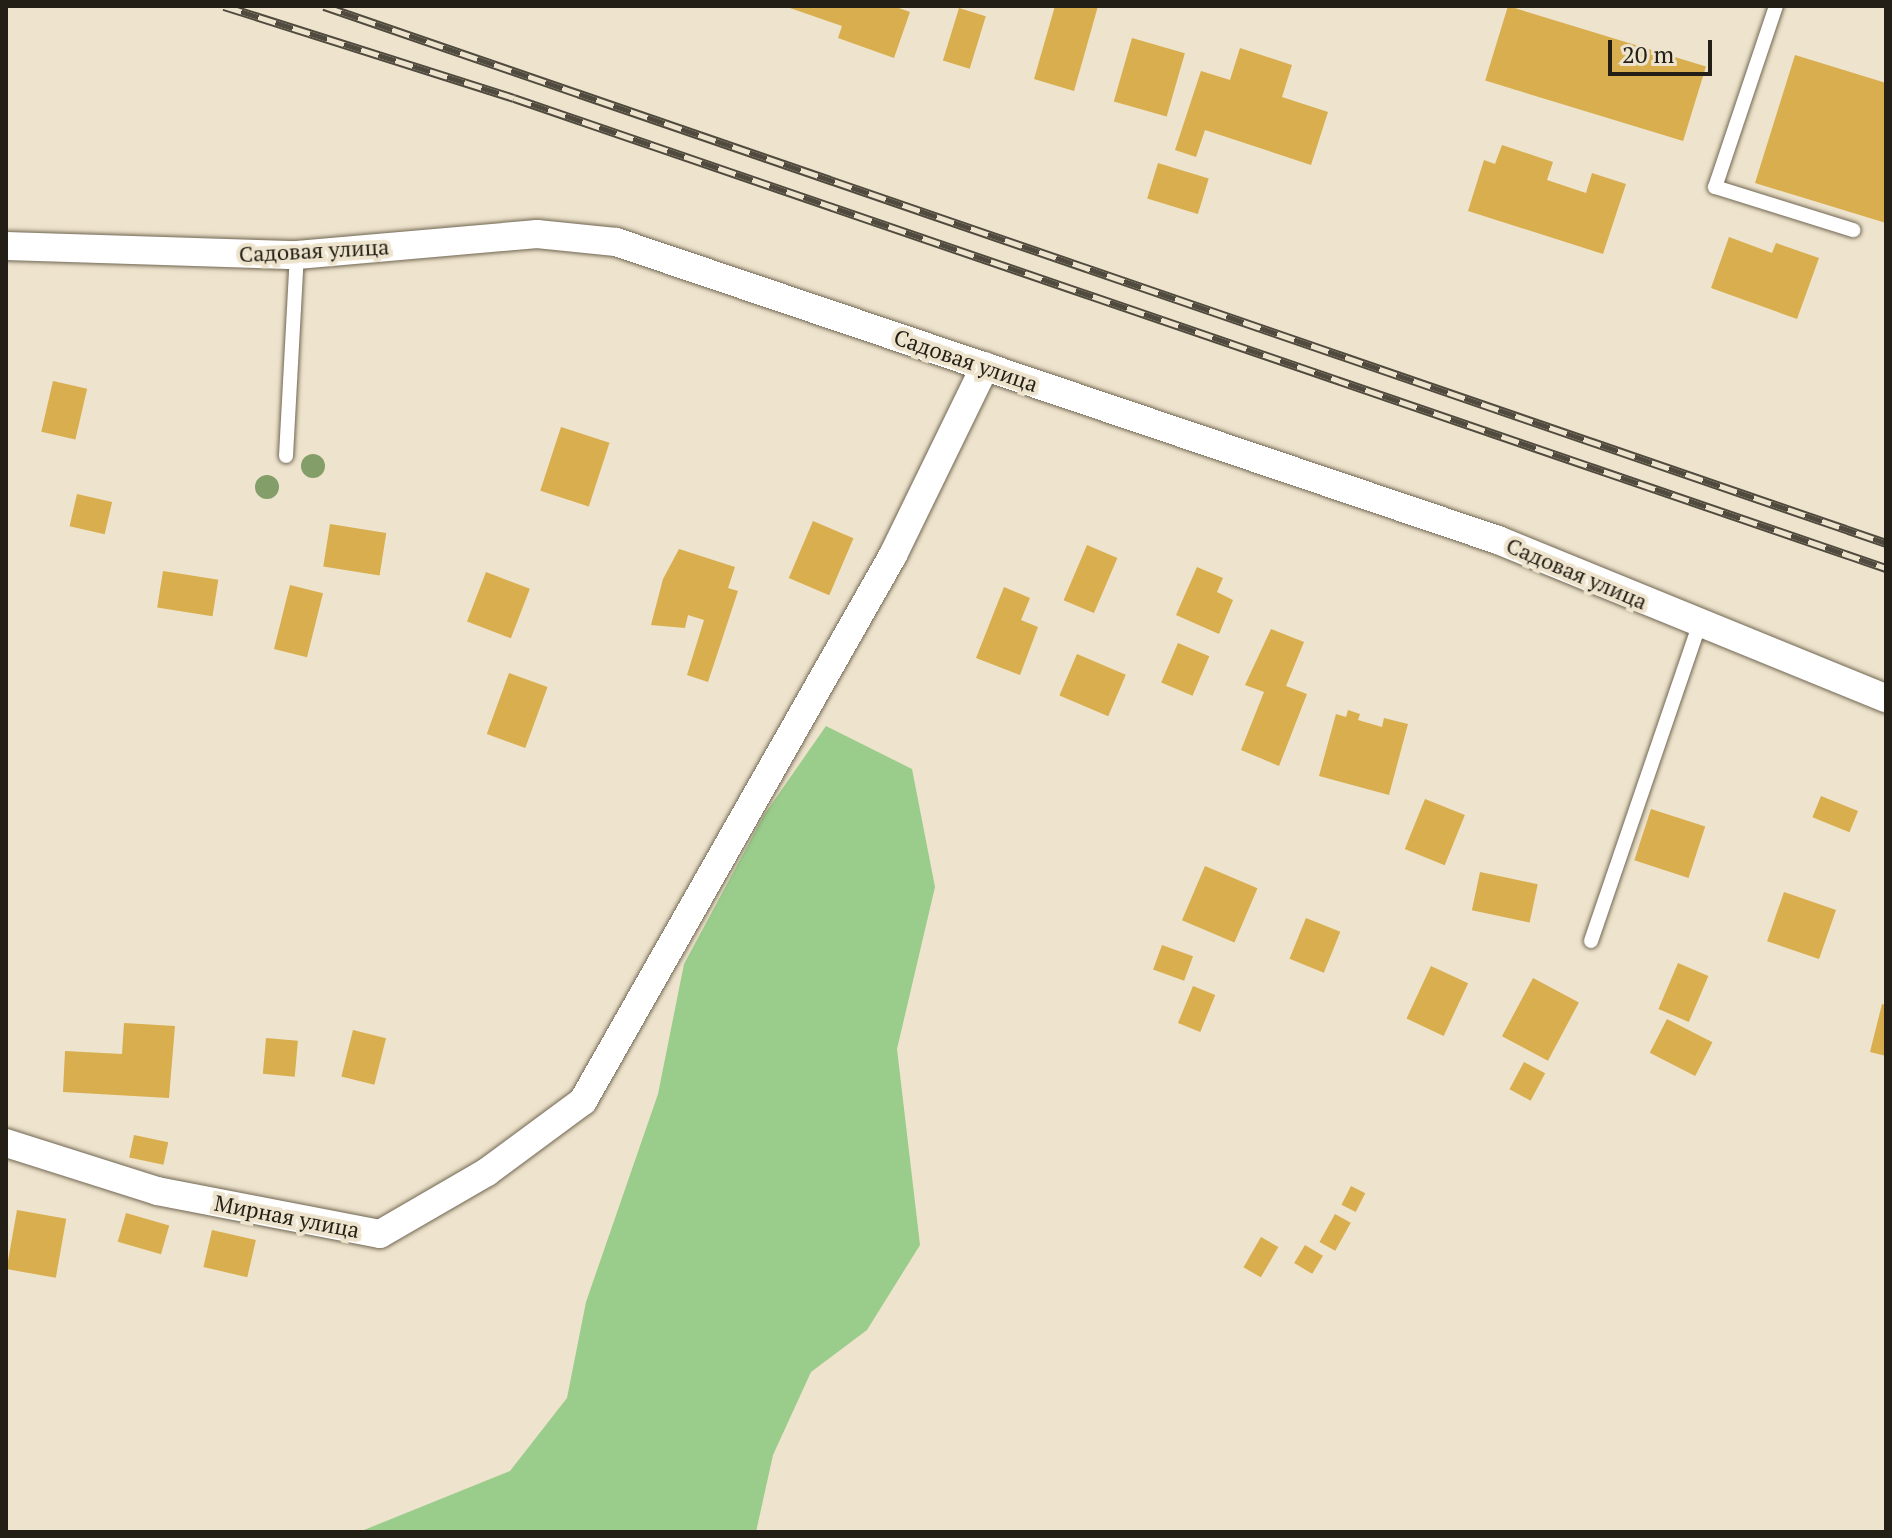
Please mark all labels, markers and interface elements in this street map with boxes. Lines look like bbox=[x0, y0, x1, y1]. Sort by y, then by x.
scale bar bbox=[1612, 24, 1716, 74]
text: 20 m bbox=[1622, 38, 1674, 70]
street label: Садовая улица bbox=[238, 233, 390, 267]
street label: Садовая улица bbox=[891, 323, 1041, 397]
street label: Садовая улица bbox=[1503, 531, 1651, 615]
street label: Мирная улица bbox=[212, 1189, 362, 1243]

